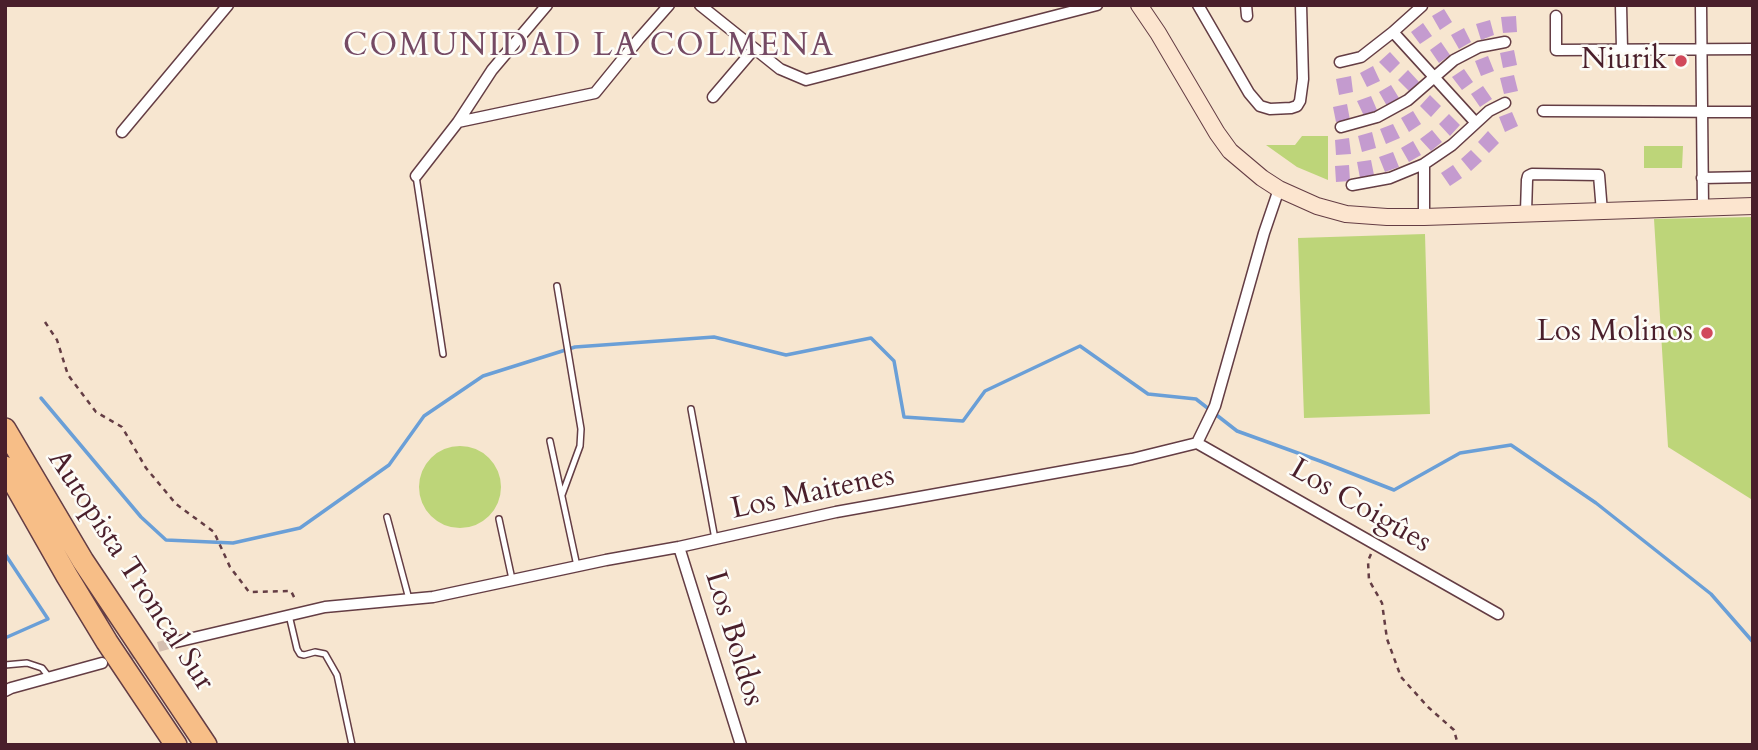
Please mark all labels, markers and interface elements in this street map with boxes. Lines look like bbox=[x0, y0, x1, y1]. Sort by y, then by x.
district label: COMUNIDAD LA COLMENA bbox=[345, 29, 833, 67]
place label: Niurik bbox=[1581, 43, 1667, 79]
marker: Niurik bbox=[1673, 53, 1689, 69]
place label: Los Molinos bbox=[1537, 315, 1693, 351]
marker: Los Molinos bbox=[1699, 325, 1715, 341]
street label: Autopista Troncal Sur bbox=[39, 444, 221, 698]
street label: Los Coigûes bbox=[1283, 452, 1437, 562]
street label: Los Maitenes bbox=[728, 459, 898, 529]
street label: Los Boldos bbox=[695, 567, 771, 711]

